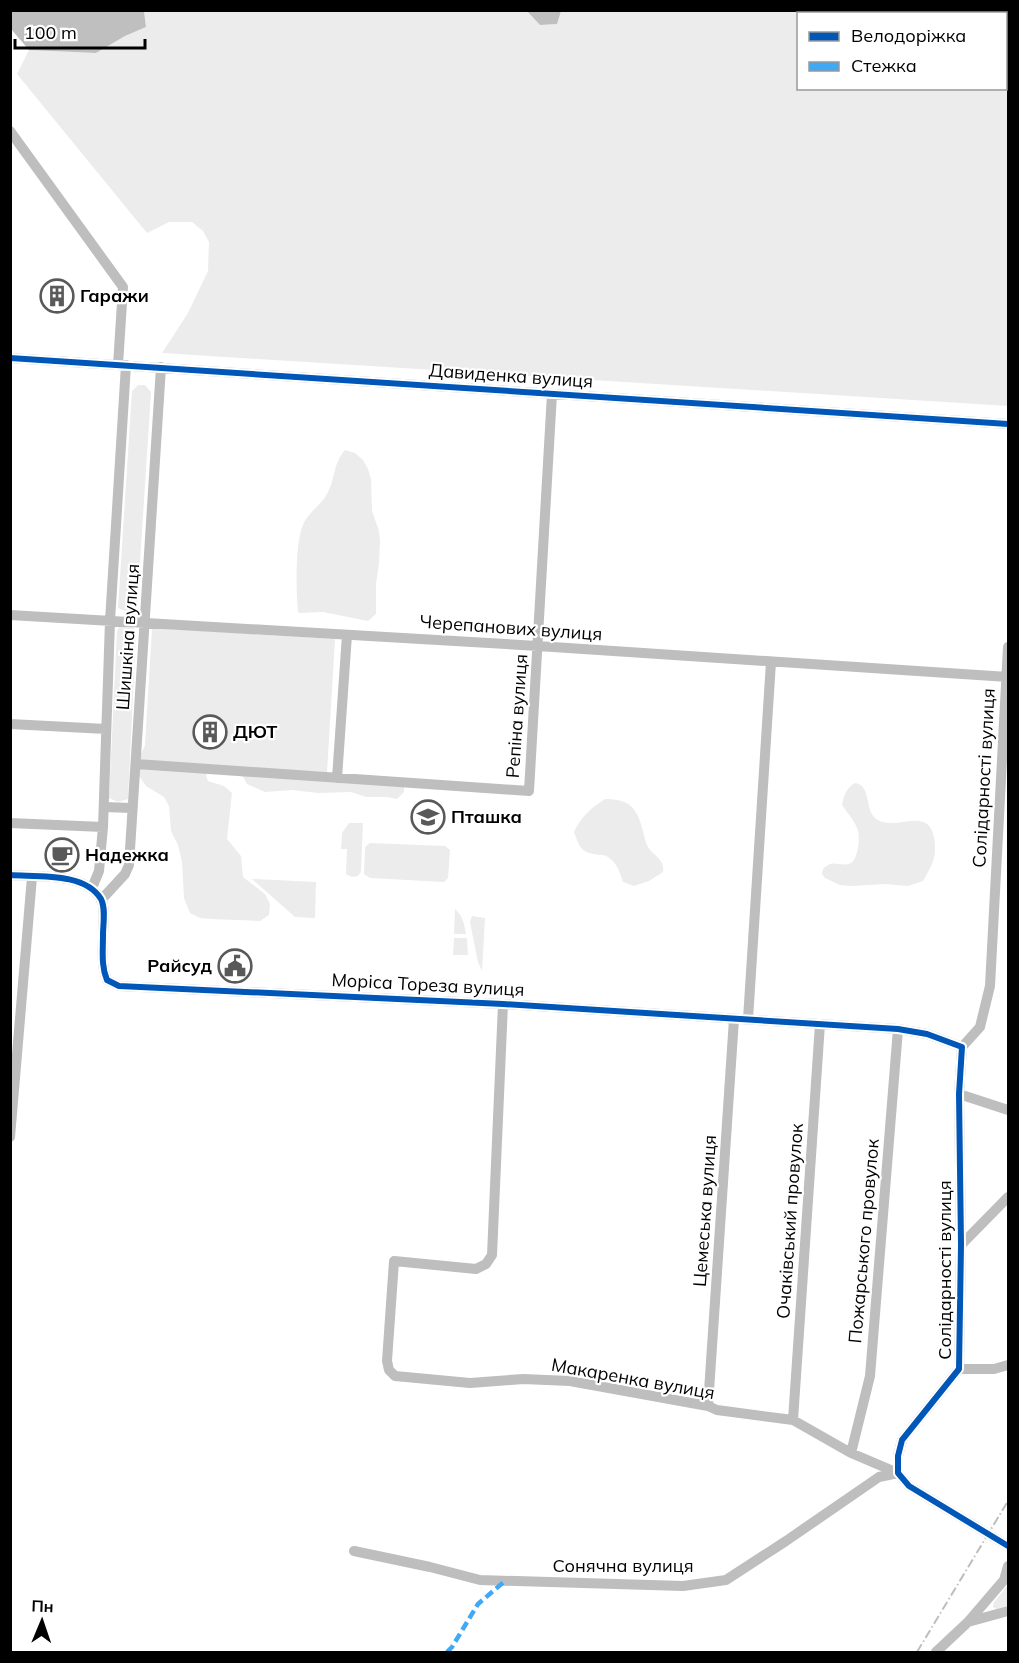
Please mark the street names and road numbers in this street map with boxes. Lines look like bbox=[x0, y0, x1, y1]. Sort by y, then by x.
street label: Давиденка вулиця bbox=[428, 358, 594, 393]
street label: Шишкiна вулиця bbox=[111, 563, 144, 711]
street label: Черепанових вулиця bbox=[419, 610, 603, 645]
street label: Репiна вулиця bbox=[501, 653, 532, 779]
street label: Солідарності вулиця bbox=[967, 688, 1000, 868]
street label: Моріса Тореза вулиця bbox=[331, 968, 525, 1001]
street label: Очакiвський провулок bbox=[771, 1122, 808, 1319]
street label: Цемеська вулиця bbox=[688, 1134, 721, 1288]
street label: Пожарського провулок bbox=[843, 1137, 884, 1344]
street label: Солідарності вулиця bbox=[933, 1180, 956, 1360]
street label: Макаренка вулиця bbox=[550, 1353, 717, 1404]
street label: Сонячна вулиця bbox=[552, 1554, 694, 1577]

